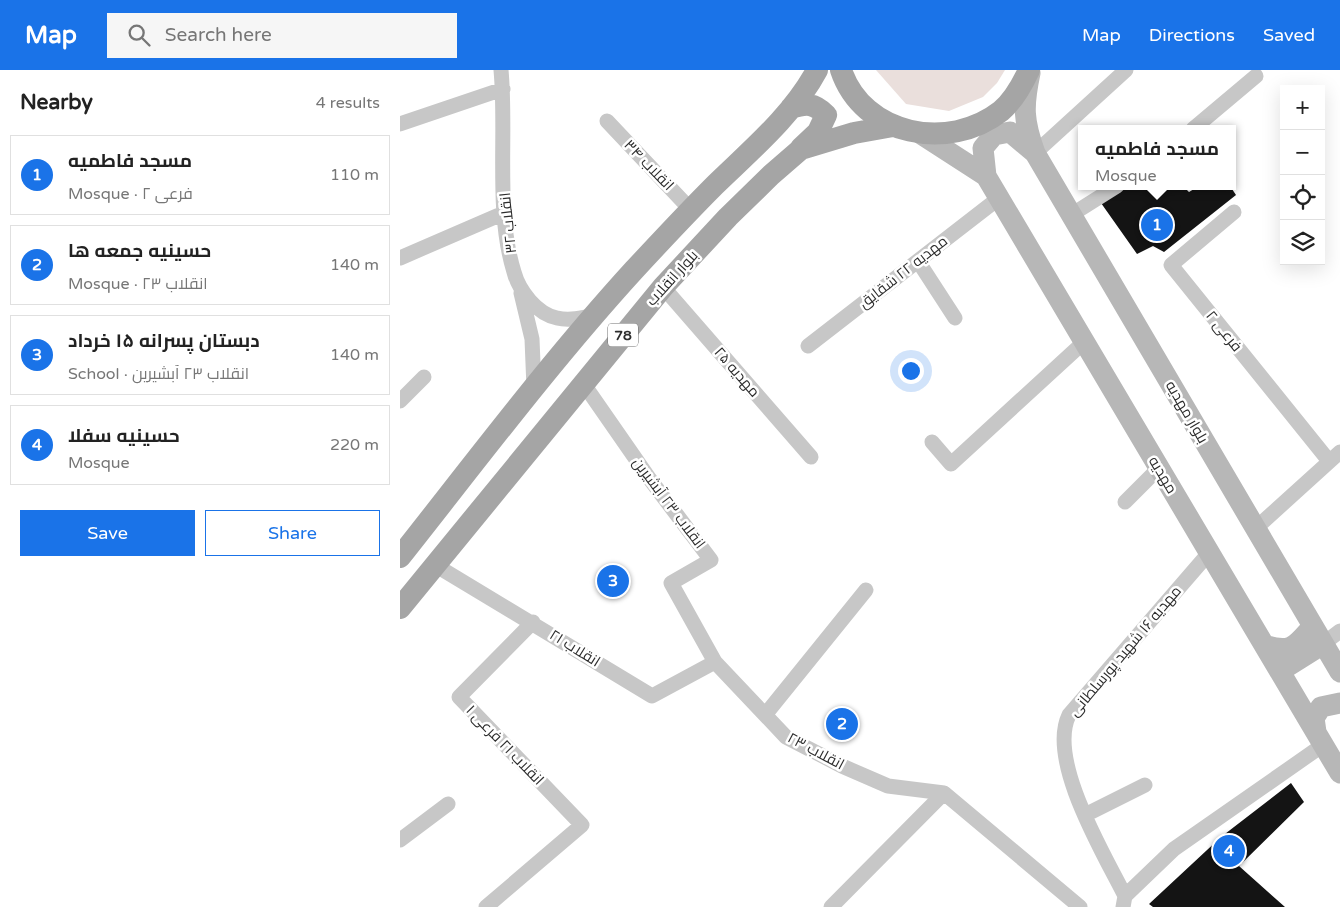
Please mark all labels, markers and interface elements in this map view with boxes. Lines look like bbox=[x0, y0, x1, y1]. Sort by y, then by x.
search box bbox=[107, 13, 457, 58]
text: Map bbox=[25, 21, 77, 50]
icon: search bbox=[125, 21, 153, 49]
text: Search here bbox=[165, 24, 272, 46]
text: Map bbox=[1082, 24, 1121, 46]
text: Directions bbox=[1149, 24, 1235, 46]
text: Saved bbox=[1263, 24, 1315, 46]
map controls bbox=[1280, 85, 1325, 265]
button: + bbox=[1280, 85, 1325, 130]
text: Nearby bbox=[20, 90, 93, 115]
text: 4 results bbox=[316, 93, 380, 113]
popup bbox=[1078, 125, 1236, 190]
button: − bbox=[1280, 130, 1325, 175]
street label: انقلاب ۳۴ bbox=[620, 136, 678, 194]
text: مسجد فاطمیه bbox=[1095, 138, 1219, 160]
text: مسجد فاطمیه bbox=[68, 150, 192, 172]
text: 1 bbox=[32, 165, 42, 185]
text: 110 m bbox=[330, 165, 379, 185]
text: Mosque bbox=[1095, 166, 1157, 186]
button: locate bbox=[1280, 175, 1325, 220]
text: Mosque · فرعی ۲ bbox=[68, 184, 193, 204]
street label: انقلاب ۳۲ bbox=[496, 191, 520, 255]
pin: 1 bbox=[1141, 206, 1173, 244]
button: layers bbox=[1280, 220, 1325, 265]
street label: مهدیه ۲۲ شقایق bbox=[855, 232, 952, 313]
text: حسینیه جمعه ها bbox=[68, 240, 211, 262]
street label: بلوار انقلاب bbox=[642, 246, 702, 310]
text: 2 bbox=[32, 255, 42, 275]
text: 140 m bbox=[330, 255, 379, 275]
text: Mosque · انقلاب ۲۳ bbox=[68, 274, 208, 294]
street label: فرعی ۲ bbox=[1201, 307, 1246, 356]
road number: 78 bbox=[608, 324, 638, 346]
text: دبستان پسرانه ۱۵ خرداد bbox=[68, 330, 260, 352]
street label: مهدیه ۲۵ bbox=[710, 343, 764, 401]
text: 3 bbox=[32, 345, 42, 365]
text: 140 m bbox=[330, 345, 379, 365]
your location bbox=[898, 358, 924, 384]
text: School · انقلاب ۲۳ آبشیرین bbox=[68, 364, 249, 384]
street label: بلوار مهدیه bbox=[1161, 377, 1212, 447]
text: حسینیه سفلا bbox=[68, 425, 180, 447]
text: 4 bbox=[32, 435, 42, 455]
text: 220 m bbox=[330, 435, 379, 455]
text: Mosque bbox=[68, 453, 130, 473]
street label: مهدیه bbox=[1144, 453, 1181, 497]
street label: انقلاب ۲۳ آبشیرین bbox=[628, 454, 709, 553]
button: Save bbox=[20, 510, 195, 556]
button: Share bbox=[205, 510, 380, 556]
pin: 3 bbox=[597, 562, 629, 600]
street label: مهدیه ۱۶ شهید پورسلطانی bbox=[1065, 582, 1186, 721]
street label: انقلاب ۲۱ bbox=[546, 626, 604, 670]
street label: انقلاب ۲۱ فرعی ۱ bbox=[462, 701, 548, 789]
pin: 2 bbox=[826, 705, 858, 743]
street label: انقلاب ۲۳ bbox=[785, 729, 847, 773]
pin: 4 bbox=[1213, 832, 1245, 870]

